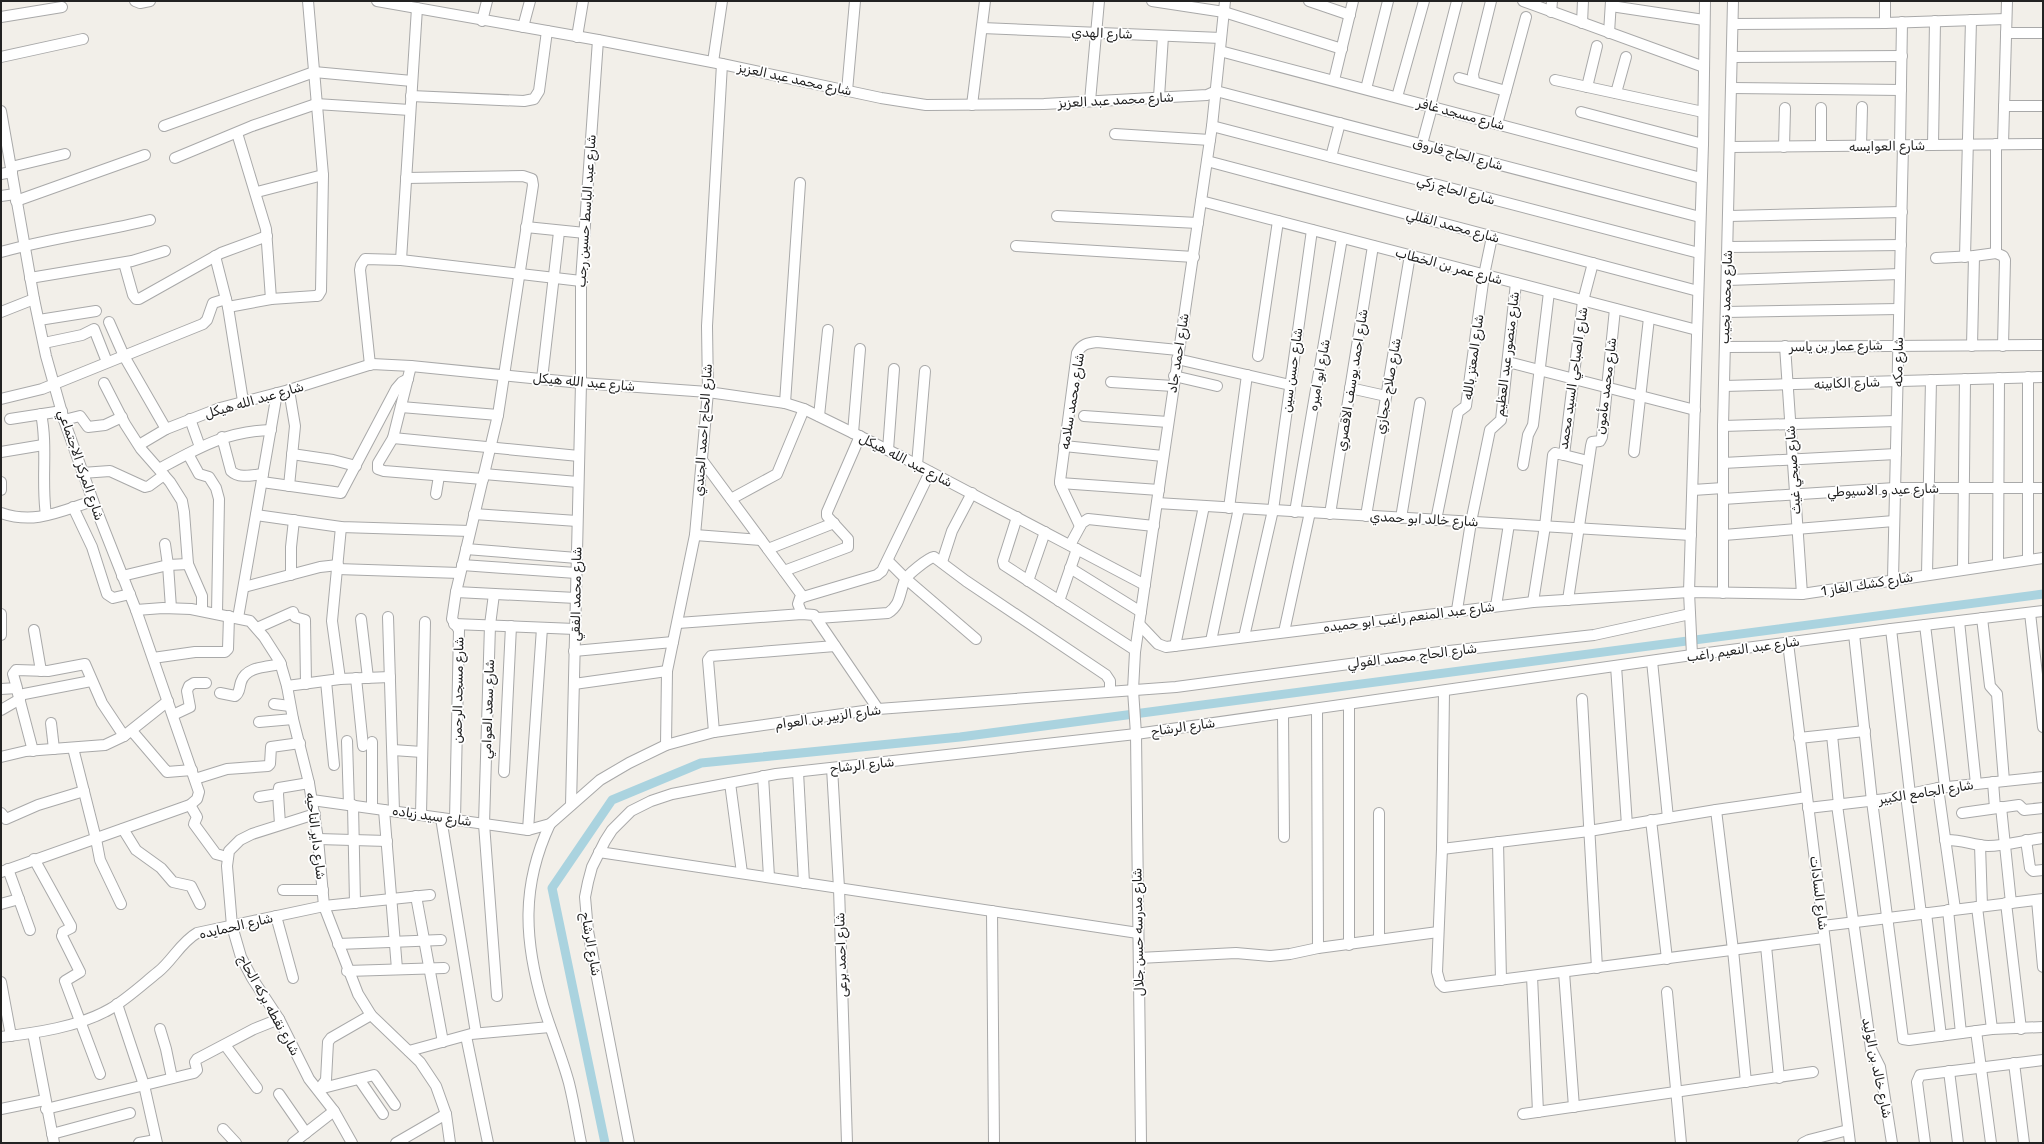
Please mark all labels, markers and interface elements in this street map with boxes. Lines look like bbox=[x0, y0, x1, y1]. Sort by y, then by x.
street label: شارع الهدي bbox=[1071, 24, 1133, 44]
street label: شارع محمد عبد العزيز bbox=[735, 59, 853, 100]
street label: شارع محمد عبد العزيز bbox=[1057, 89, 1174, 113]
street label: شارع مسجد غافر bbox=[1414, 95, 1507, 135]
street label: شارع عبد الباسط حسين رجب bbox=[573, 134, 601, 288]
street label: شارع الحاج فاروق bbox=[1411, 135, 1505, 175]
street label: شارع العوايسه bbox=[1849, 138, 1925, 156]
street label: شارع الحاج زكي bbox=[1415, 172, 1497, 210]
street label: شارع محمد القللي bbox=[1404, 206, 1501, 248]
street label: شارع عمر بن الخطاب bbox=[1393, 244, 1504, 289]
street label: شارع محمد نجيب bbox=[1717, 250, 1737, 344]
street label: شارع منصور عبد العظيم bbox=[1492, 291, 1524, 418]
street label: شارع الصباحي السيد محمد bbox=[1556, 306, 1592, 450]
street label: شارع احمد يوسف الاقصري bbox=[1333, 308, 1373, 453]
street label: شارع احمد جاد bbox=[1164, 312, 1194, 394]
street label: شارع المعتز بالله bbox=[1460, 313, 1488, 401]
street label: شارع حسن سين bbox=[1279, 327, 1307, 414]
street label: شارع صلاح حجازي bbox=[1372, 337, 1406, 436]
street label: شارع محمد مأمون bbox=[1593, 337, 1621, 436]
street label: شارع مكه bbox=[1890, 337, 1908, 387]
street label: شارع ابو اميره bbox=[1305, 338, 1335, 413]
street label: شارع عمار بن ياسر bbox=[1788, 338, 1883, 356]
street label: شارع محمد سلامه bbox=[1057, 352, 1089, 451]
street label: شارع الحاج احمد الجندي bbox=[691, 363, 717, 497]
street label: شارع عبد الله هيكل bbox=[532, 370, 636, 396]
street label: شارع الكابينه bbox=[1814, 374, 1880, 394]
street label: شارع عبد الله هيكل bbox=[203, 379, 306, 423]
street label: شارع المركز الاجتماعي bbox=[53, 408, 107, 523]
street label: شارع صبحي غيث bbox=[1782, 425, 1806, 515]
street label: شارع عبد الله هيكل bbox=[856, 430, 955, 492]
street label: شارع عيد و الاسيوطي bbox=[1827, 481, 1939, 501]
street label: شارع خالد ابو حمدي bbox=[1369, 509, 1479, 531]
street label: شارع محمد الفقي bbox=[568, 547, 586, 642]
street label: شارع كشك الغاز 1 bbox=[1820, 569, 1914, 601]
street label: شارع عبد المنعم راغب ابو حميده bbox=[1322, 599, 1496, 637]
street label: شارع عبد النعيم راغب bbox=[1685, 634, 1801, 666]
street label: شارع مسجد الرحمن bbox=[450, 637, 468, 744]
street label: شارع الحاج محمد الفولي bbox=[1346, 641, 1478, 673]
street label: شارع سعد العوامي bbox=[479, 659, 499, 759]
street label: شارع الزبير بن العوام bbox=[774, 702, 882, 734]
street label: شارع الرشاح bbox=[1150, 715, 1216, 741]
street label: شارع الرشاح bbox=[829, 754, 895, 778]
street label: شارع الجامع الكبير bbox=[1876, 777, 1975, 810]
street label: شارع داير الناحيه bbox=[301, 792, 329, 881]
street label: شارع سيد زياده bbox=[391, 803, 473, 831]
street label: شارع السادات bbox=[1805, 855, 1831, 931]
street label: شارع مدرسه حسن جلال bbox=[1129, 868, 1149, 996]
street label: شارع الحمايده bbox=[198, 910, 275, 944]
street label: شارع الرشاح bbox=[576, 911, 604, 978]
street label: شارع احمد برعى bbox=[832, 912, 852, 998]
street label: شارع نقطه بركه الحاج bbox=[233, 952, 303, 1059]
street label: شارع خالد بن الوليد bbox=[1857, 1016, 1895, 1120]

